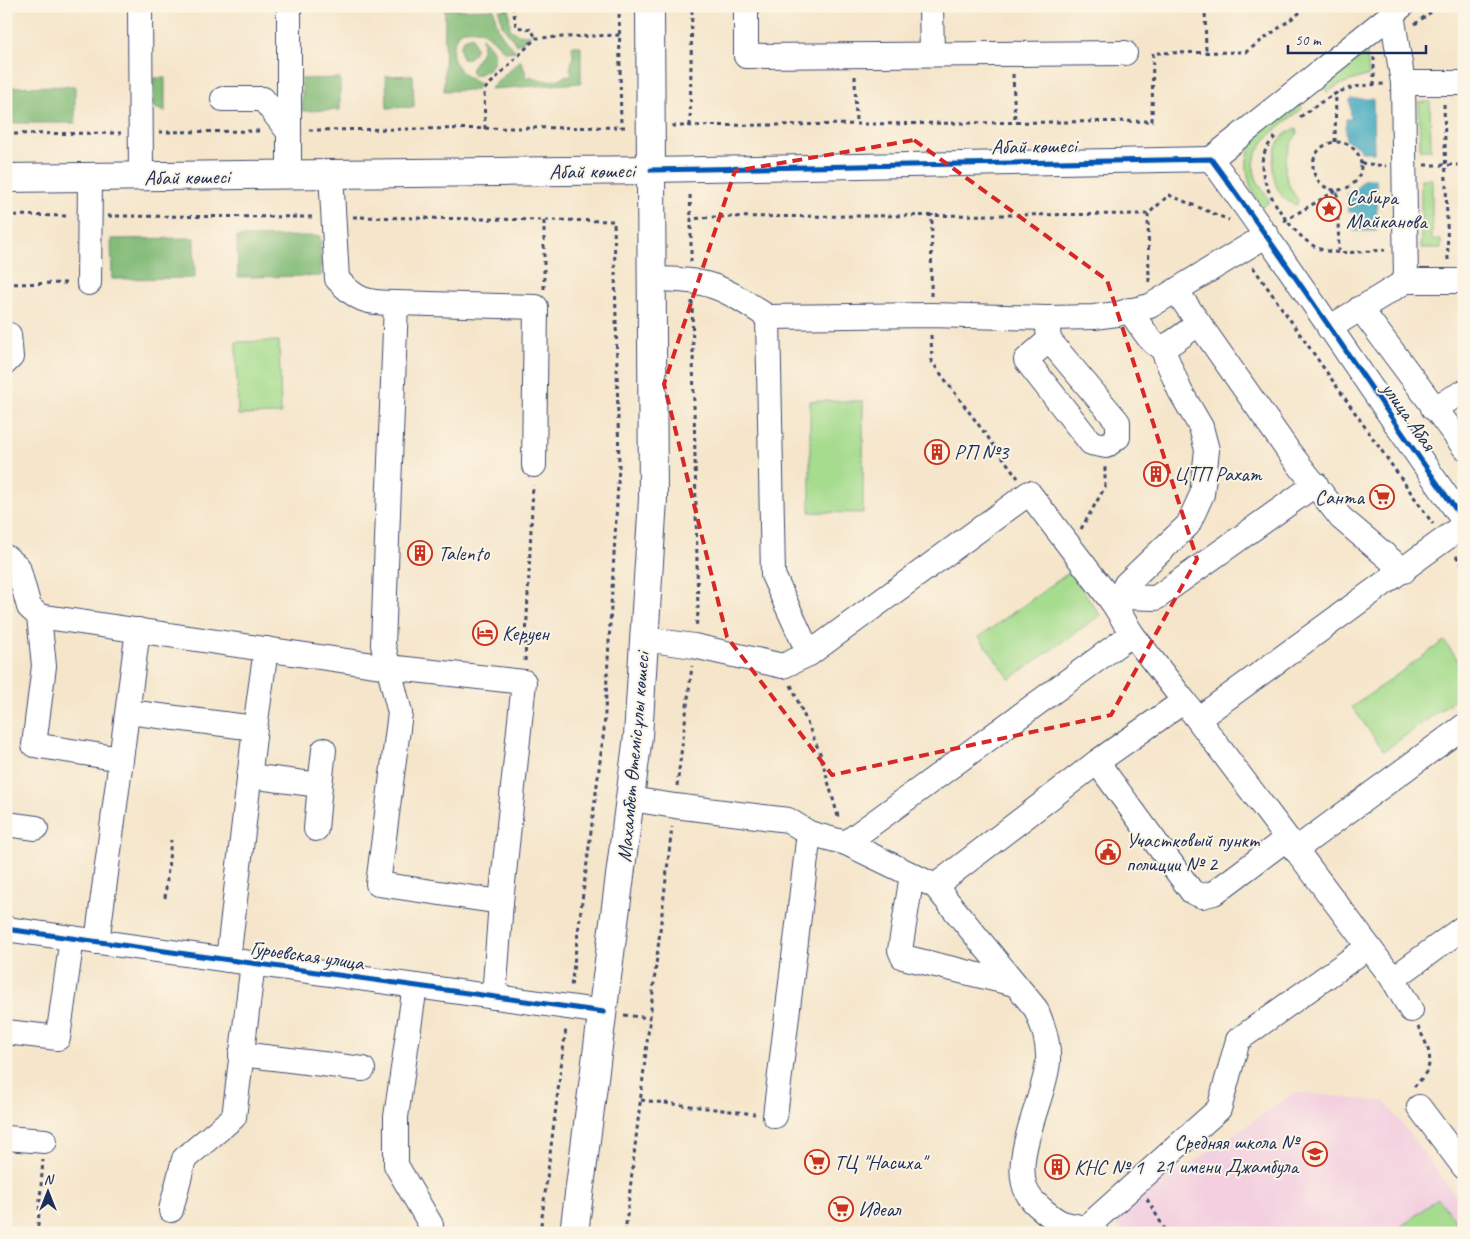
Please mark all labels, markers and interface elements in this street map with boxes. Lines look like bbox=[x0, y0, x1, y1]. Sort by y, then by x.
scale bar bbox=[1288, 22, 1425, 54]
text: 50 m bbox=[1295, 31, 1322, 50]
street label: Абай көшесі bbox=[991, 132, 1080, 160]
street label: Абай көшесі bbox=[549, 157, 638, 185]
street label: Абай көшесі bbox=[144, 163, 233, 191]
place label: Сабира Майканова bbox=[1346, 184, 1429, 234]
place icon: Сабира Майканова bbox=[1316, 196, 1342, 222]
street label: улица Абая bbox=[1375, 375, 1443, 457]
building icon: РП №3 bbox=[924, 439, 950, 465]
place label: РП №3 bbox=[954, 439, 1010, 465]
building icon: ЦТП Рахат bbox=[1143, 461, 1169, 487]
place label: ЦТП Рахат bbox=[1174, 461, 1263, 487]
place label: Санта bbox=[1315, 484, 1366, 510]
supermarket icon: Санта bbox=[1369, 484, 1395, 510]
building icon: Talento bbox=[407, 540, 433, 566]
place label: Talento bbox=[438, 540, 491, 566]
hotel icon: Керуен bbox=[472, 620, 498, 646]
place label: Керуен bbox=[502, 620, 550, 646]
street label: Махамбет Өтемісұлы көшесі bbox=[611, 648, 655, 863]
place label: Участковый пункт полиции № 2 bbox=[1126, 827, 1260, 877]
public building icon: Участковый пункт полиции № 2 bbox=[1095, 839, 1121, 865]
street label: Гурьевская улица bbox=[249, 934, 367, 976]
place label: Средняя школа № 21 имени Джамбула bbox=[1155, 1129, 1301, 1179]
school or university icon: Средняя школа № 21 имени Джамбула bbox=[1302, 1141, 1328, 1167]
supermarket icon: ТЦ "Насиха" bbox=[804, 1149, 830, 1175]
place label: ТЦ "Насиха" bbox=[834, 1149, 930, 1175]
building icon: КНС № 1 bbox=[1044, 1154, 1070, 1180]
place label: КНС № 1 bbox=[1074, 1154, 1145, 1180]
north arrow bbox=[22, 1166, 72, 1216]
text: N bbox=[44, 1171, 55, 1188]
supermarket icon: Идеал bbox=[828, 1196, 854, 1222]
place label: Идеал bbox=[858, 1196, 902, 1222]

